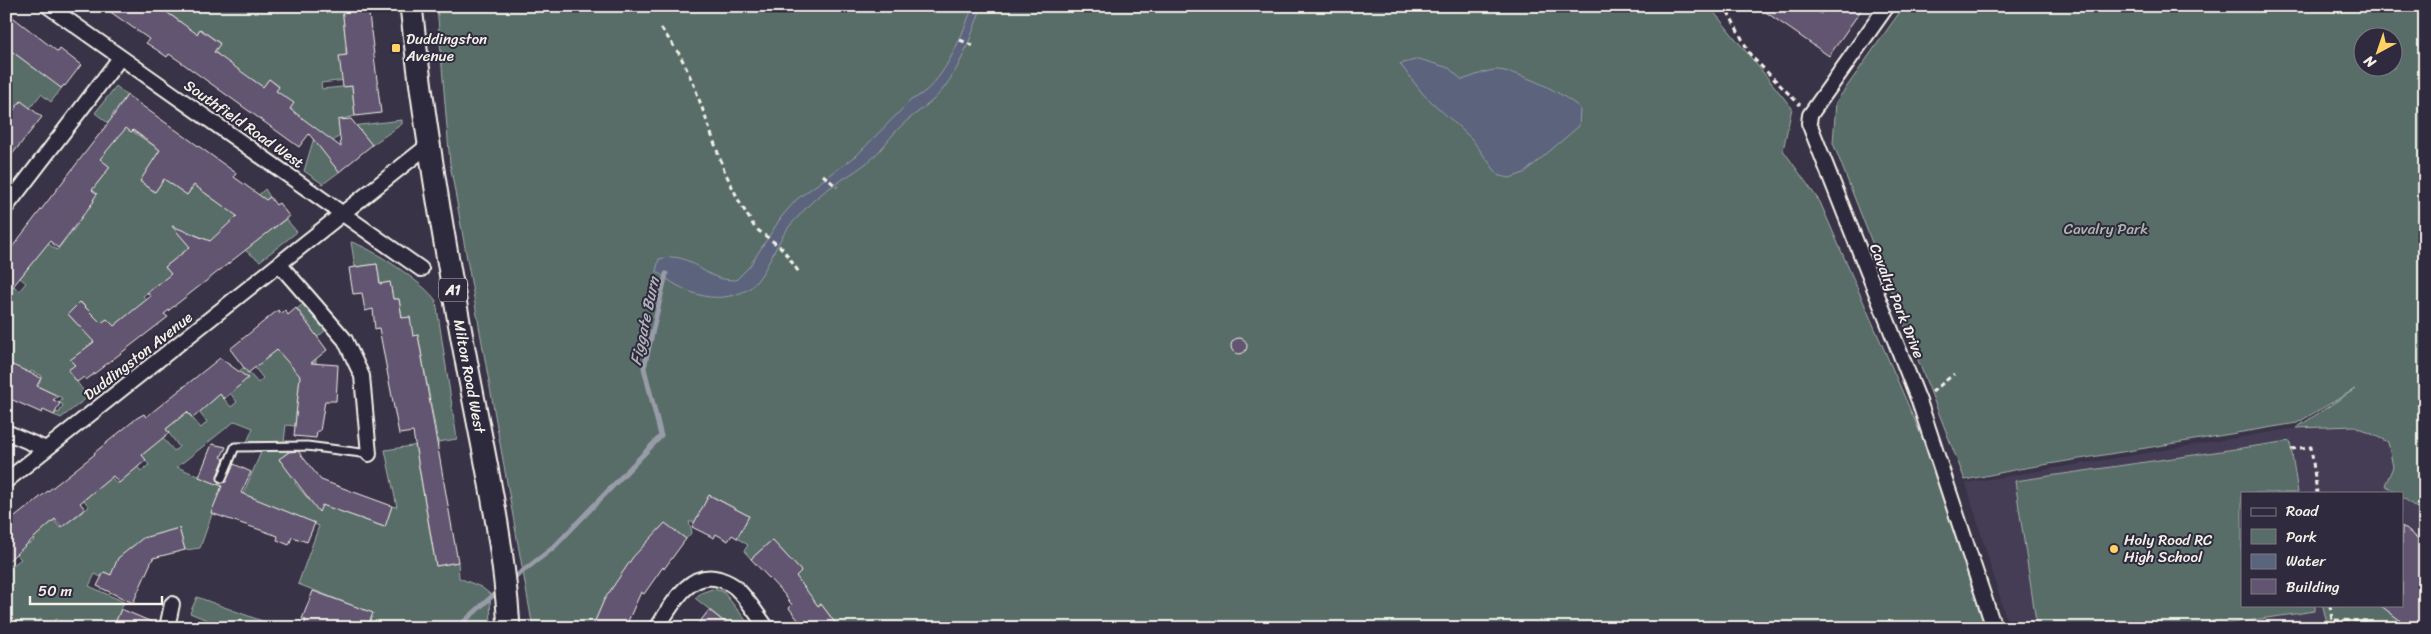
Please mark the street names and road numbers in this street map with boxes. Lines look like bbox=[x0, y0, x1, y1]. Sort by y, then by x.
street label: Southfield Road West bbox=[179, 73, 310, 176]
street label: Cavalry Park Drive bbox=[1862, 240, 1932, 363]
road number: A1 bbox=[439, 278, 467, 302]
street label: Duddingston Avenue bbox=[78, 305, 198, 407]
street label: Milton Road West bbox=[446, 317, 493, 436]

